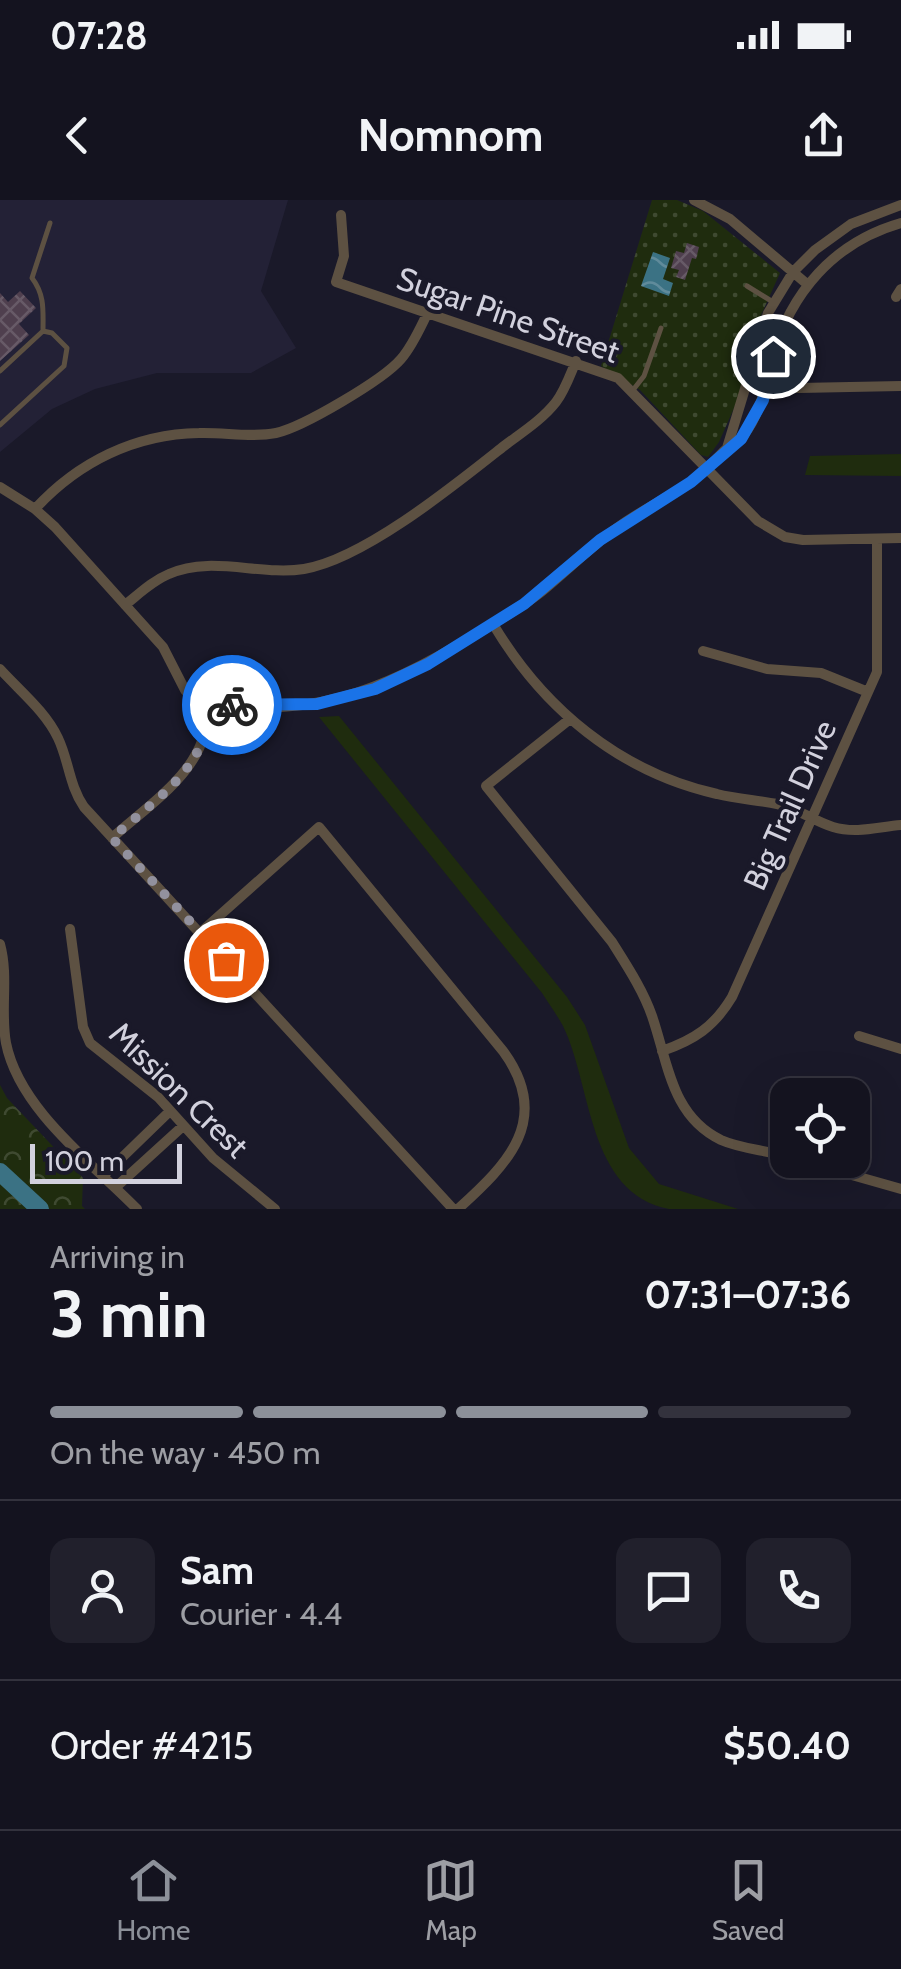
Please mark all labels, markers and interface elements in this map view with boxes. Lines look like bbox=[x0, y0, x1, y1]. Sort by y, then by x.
text: 07:28 bbox=[50, 12, 148, 59]
icon: back bbox=[50, 108, 105, 163]
text: Nomnom bbox=[358, 108, 543, 162]
icon: share bbox=[796, 108, 851, 163]
street label: Sugar Pine Street bbox=[392, 258, 625, 371]
pin bbox=[731, 314, 816, 399]
icon: home bbox=[746, 329, 801, 384]
courier bbox=[182, 655, 282, 755]
icon: bike bbox=[205, 678, 260, 733]
street label: Big Trail Drive bbox=[735, 714, 844, 896]
pin bbox=[184, 918, 269, 1003]
icon: bag bbox=[199, 933, 254, 988]
street label: Mission Crest bbox=[102, 1014, 257, 1166]
map controls bbox=[770, 1078, 870, 1178]
button: locate bbox=[770, 1078, 870, 1178]
scale bar bbox=[30, 1139, 182, 1184]
text: 100 m bbox=[45, 1144, 124, 1178]
text: Arriving in bbox=[50, 1237, 185, 1276]
text: 07:31–07:36 bbox=[644, 1271, 851, 1318]
text: 3 min bbox=[50, 1274, 208, 1353]
text: On the way · 450 m bbox=[50, 1433, 321, 1472]
button: person bbox=[50, 1538, 155, 1643]
button: chat bbox=[616, 1538, 721, 1643]
button: phone bbox=[746, 1538, 851, 1643]
text: Sam bbox=[180, 1547, 254, 1594]
text: Courier · 4.4 bbox=[180, 1594, 342, 1633]
text: Order #4215 bbox=[50, 1722, 253, 1769]
text: $50.40 bbox=[723, 1722, 851, 1769]
tab: Home bbox=[117, 1853, 190, 1947]
tab: Map bbox=[423, 1853, 478, 1947]
tab: Saved bbox=[712, 1853, 784, 1947]

